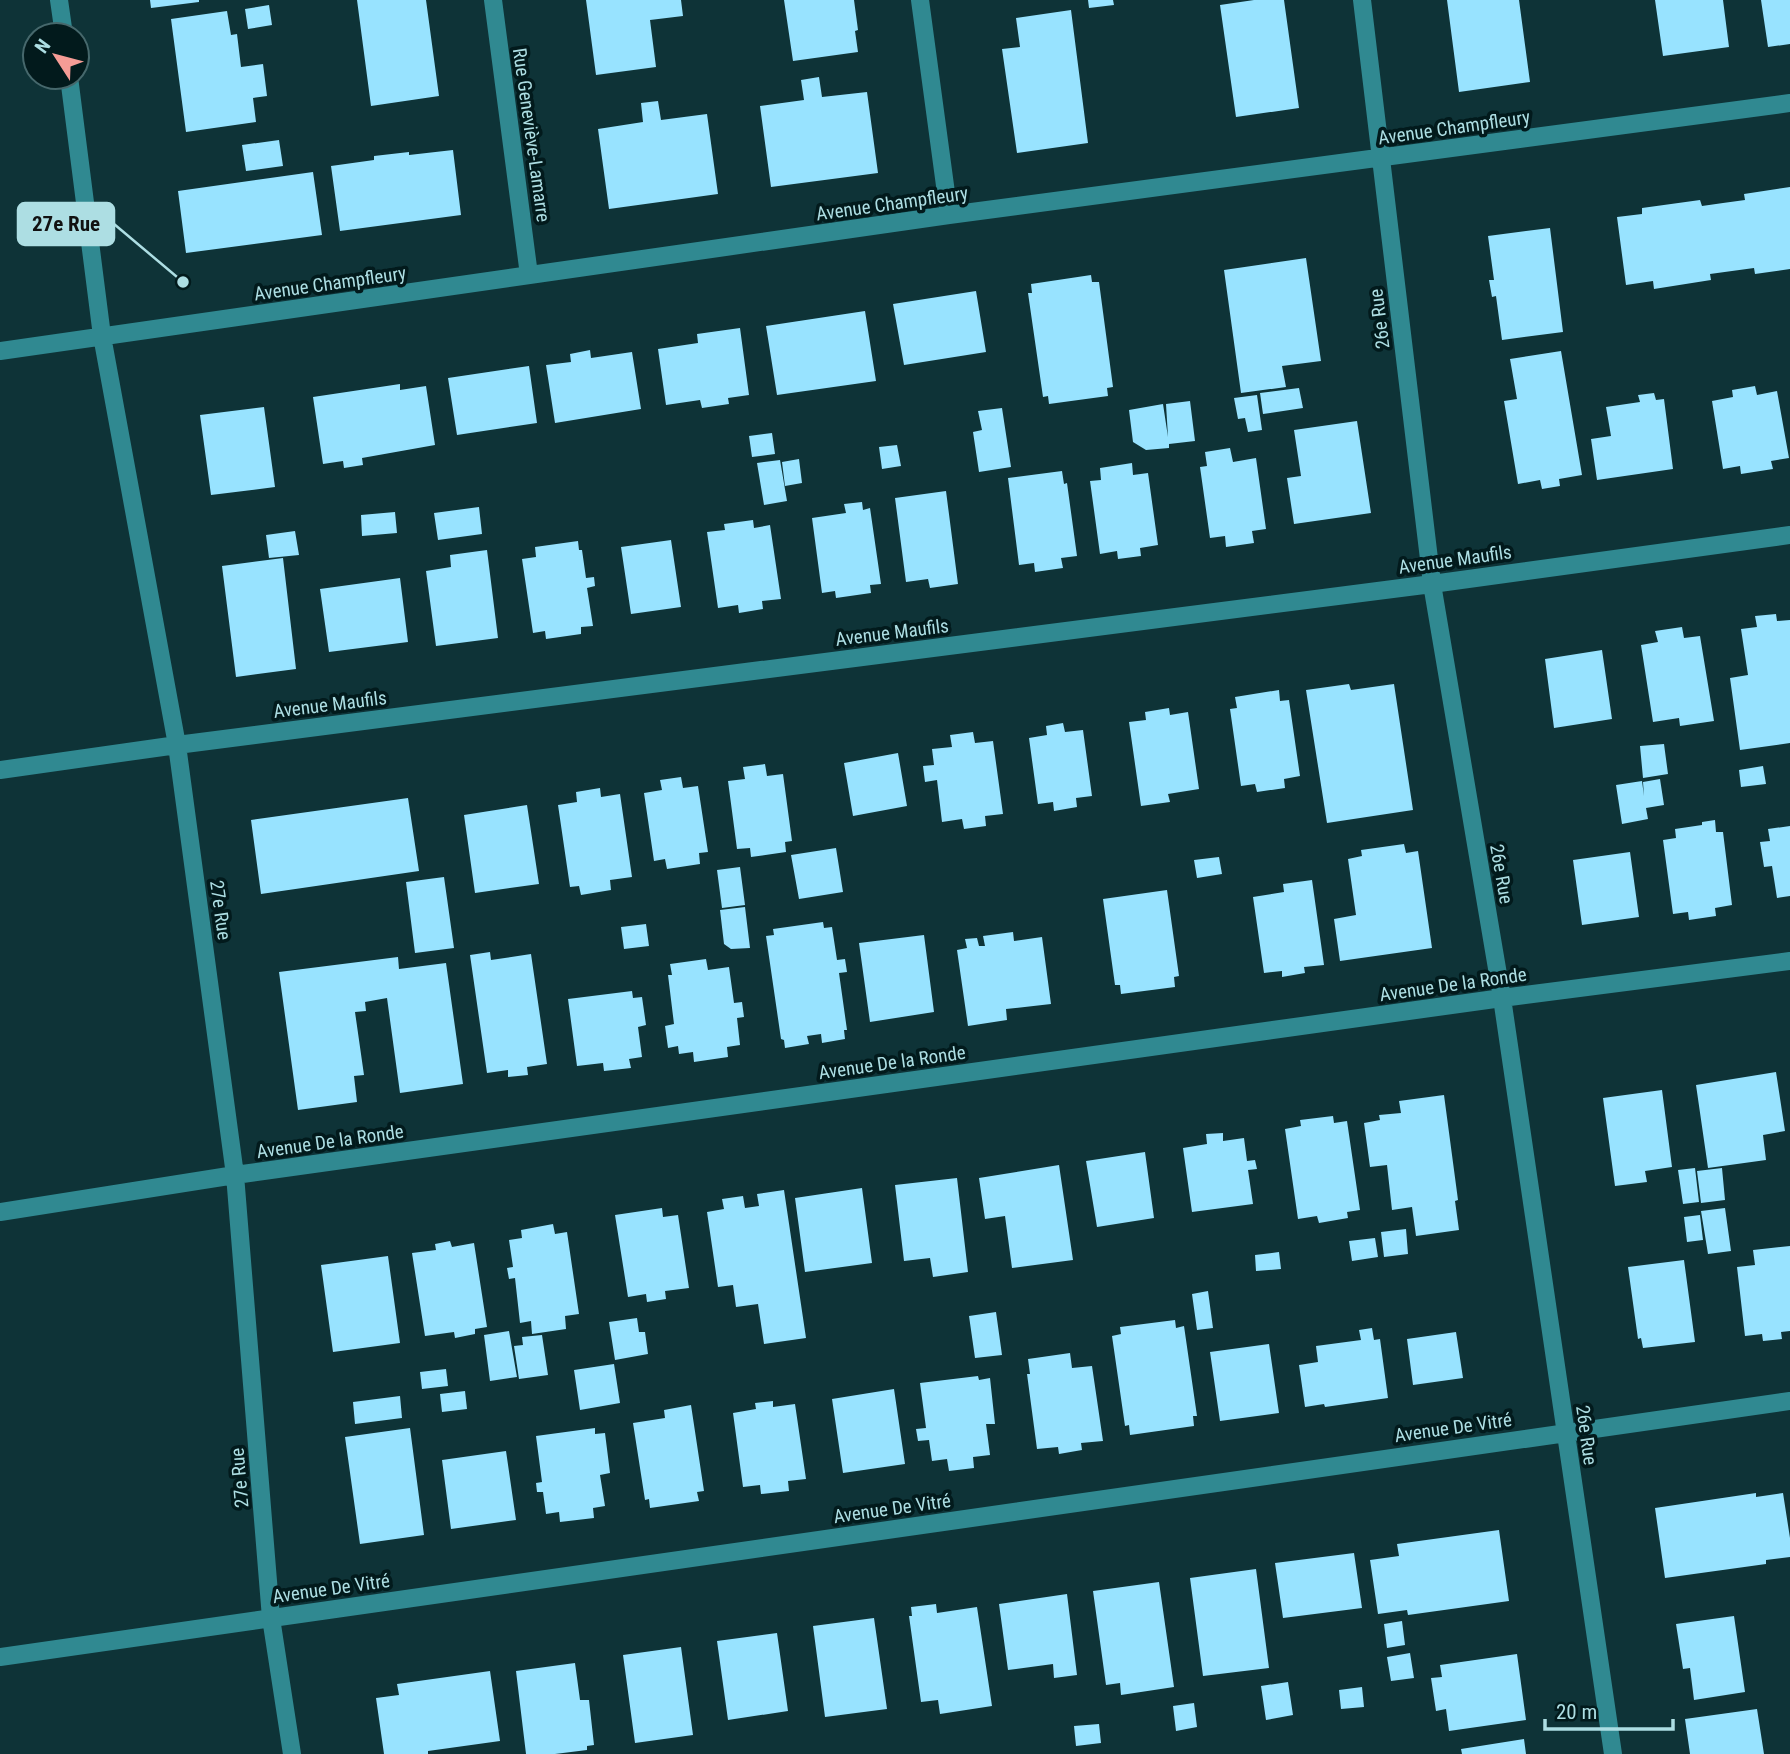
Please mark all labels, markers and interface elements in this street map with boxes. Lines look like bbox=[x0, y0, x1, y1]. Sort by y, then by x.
north arrow bbox=[21, 21, 91, 91]
text: N bbox=[30, 35, 55, 58]
street label: Rue Geneviève-Lamarre bbox=[508, 47, 555, 224]
street label: Avenue Champfleury bbox=[1377, 105, 1532, 150]
street label: Avenue Champfleury bbox=[815, 181, 970, 226]
callout: 27e Rue bbox=[18, 203, 114, 245]
text: 27e Rue bbox=[32, 212, 100, 236]
street label: Avenue Champfleury bbox=[253, 261, 408, 306]
street label: 26e Rue bbox=[1364, 288, 1395, 350]
street label: Avenue Maufils bbox=[1397, 540, 1513, 579]
street label: Avenue Maufils bbox=[834, 614, 950, 651]
street label: Avenue Maufils bbox=[272, 686, 388, 723]
street label: 26e Rue bbox=[1485, 842, 1518, 906]
street label: 27e Rue bbox=[205, 879, 236, 942]
street label: Avenue De la Ronde bbox=[1378, 963, 1528, 1006]
street label: Avenue De la Ronde bbox=[817, 1041, 967, 1084]
street label: Avenue De la Ronde bbox=[255, 1120, 405, 1163]
street label: 26e Rue bbox=[1571, 1404, 1602, 1467]
street label: Avenue De Vitré bbox=[1393, 1408, 1513, 1447]
street label: 27e Rue bbox=[225, 1447, 254, 1509]
street label: Avenue De Vitré bbox=[832, 1489, 952, 1528]
street label: Avenue De Vitré bbox=[271, 1569, 391, 1608]
scale bar bbox=[1545, 1688, 1673, 1732]
text: 20 m bbox=[1556, 1700, 1597, 1724]

